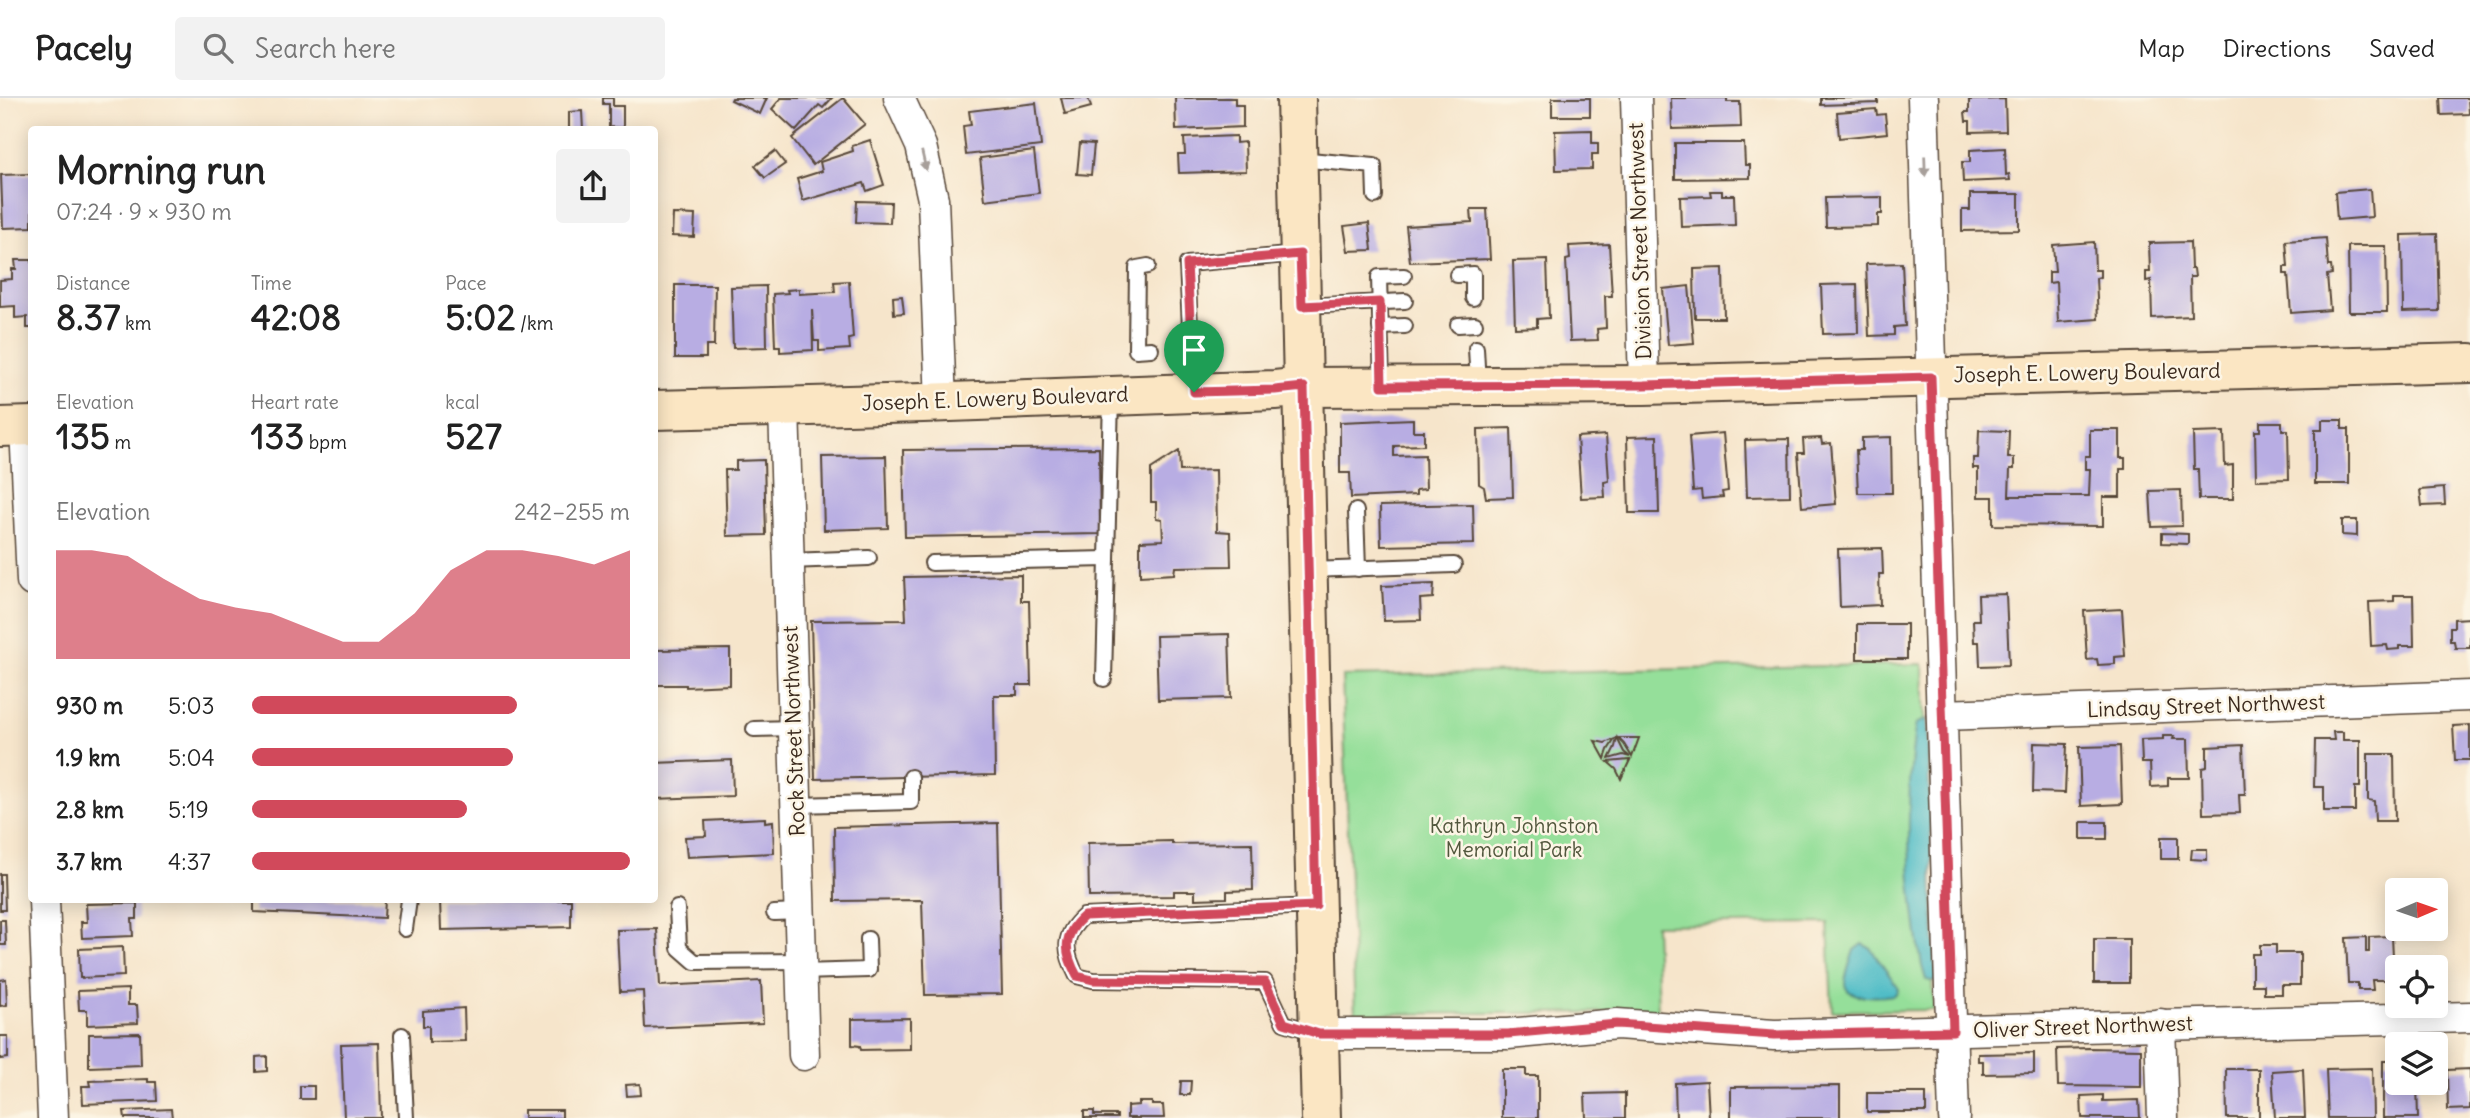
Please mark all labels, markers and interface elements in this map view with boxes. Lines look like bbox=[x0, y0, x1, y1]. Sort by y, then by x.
search box bbox=[175, 17, 665, 80]
text: Pacely bbox=[35, 27, 133, 69]
icon: search bbox=[199, 29, 237, 67]
text: Search here bbox=[255, 32, 396, 65]
text: Map bbox=[2138, 33, 2185, 63]
text: Directions bbox=[2223, 33, 2331, 63]
text: Saved bbox=[2369, 33, 2435, 63]
street label: Division Street Northwest bbox=[1622, 122, 1657, 360]
text: Morning run bbox=[56, 147, 266, 194]
button: share bbox=[556, 149, 630, 223]
one-way arrow bbox=[919, 150, 930, 172]
one-way arrow bbox=[1919, 155, 1930, 177]
text: 07:24 · 9 × 930 m bbox=[56, 197, 232, 226]
text: Distance bbox=[56, 271, 130, 295]
text: Time bbox=[251, 271, 292, 295]
text: Pace bbox=[445, 271, 487, 295]
text: 8.37 bbox=[56, 295, 120, 339]
text: 42:08 bbox=[251, 295, 341, 339]
text: 5:02 bbox=[445, 295, 516, 339]
text: km bbox=[120, 311, 151, 335]
text: /km bbox=[516, 311, 553, 335]
pin bbox=[1164, 320, 1224, 392]
icon: arrive bbox=[1175, 331, 1213, 369]
street label: Joseph E. Lowery Boulevard bbox=[1953, 357, 2221, 388]
street label: Joseph E. Lowery Boulevard bbox=[861, 380, 1129, 417]
text: Elevation bbox=[56, 390, 134, 414]
text: Heart rate bbox=[251, 390, 339, 414]
text: kcal bbox=[445, 390, 480, 414]
text: 135 bbox=[56, 414, 110, 458]
text: 133 bbox=[251, 414, 304, 458]
text: 527 bbox=[445, 414, 502, 458]
text: m bbox=[110, 430, 131, 454]
text: bpm bbox=[304, 430, 347, 454]
text: Elevation bbox=[56, 497, 150, 526]
text: 242–255 m bbox=[514, 497, 630, 526]
street label: Rock Street Northwest bbox=[776, 625, 811, 837]
street label: Lindsay Street Northwest bbox=[2086, 688, 2326, 723]
text: 930 m bbox=[56, 691, 123, 720]
text: 5:03 bbox=[168, 691, 215, 720]
text: 1.9 km bbox=[56, 743, 121, 772]
text: 5:04 bbox=[168, 743, 215, 772]
text: 2.8 km bbox=[56, 795, 124, 824]
text: 5:19 bbox=[168, 795, 209, 824]
park label: Kathryn Johnston Memorial Park bbox=[1430, 812, 1598, 863]
text: 3.7 km bbox=[56, 847, 122, 876]
text: 4:37 bbox=[168, 847, 211, 876]
north arrow bbox=[2385, 878, 2448, 942]
map controls bbox=[2385, 878, 2448, 1095]
button: locate bbox=[2385, 955, 2448, 1018]
street label: Oliver Street Northwest bbox=[1973, 1009, 2193, 1044]
button: layers bbox=[2385, 1032, 2448, 1095]

